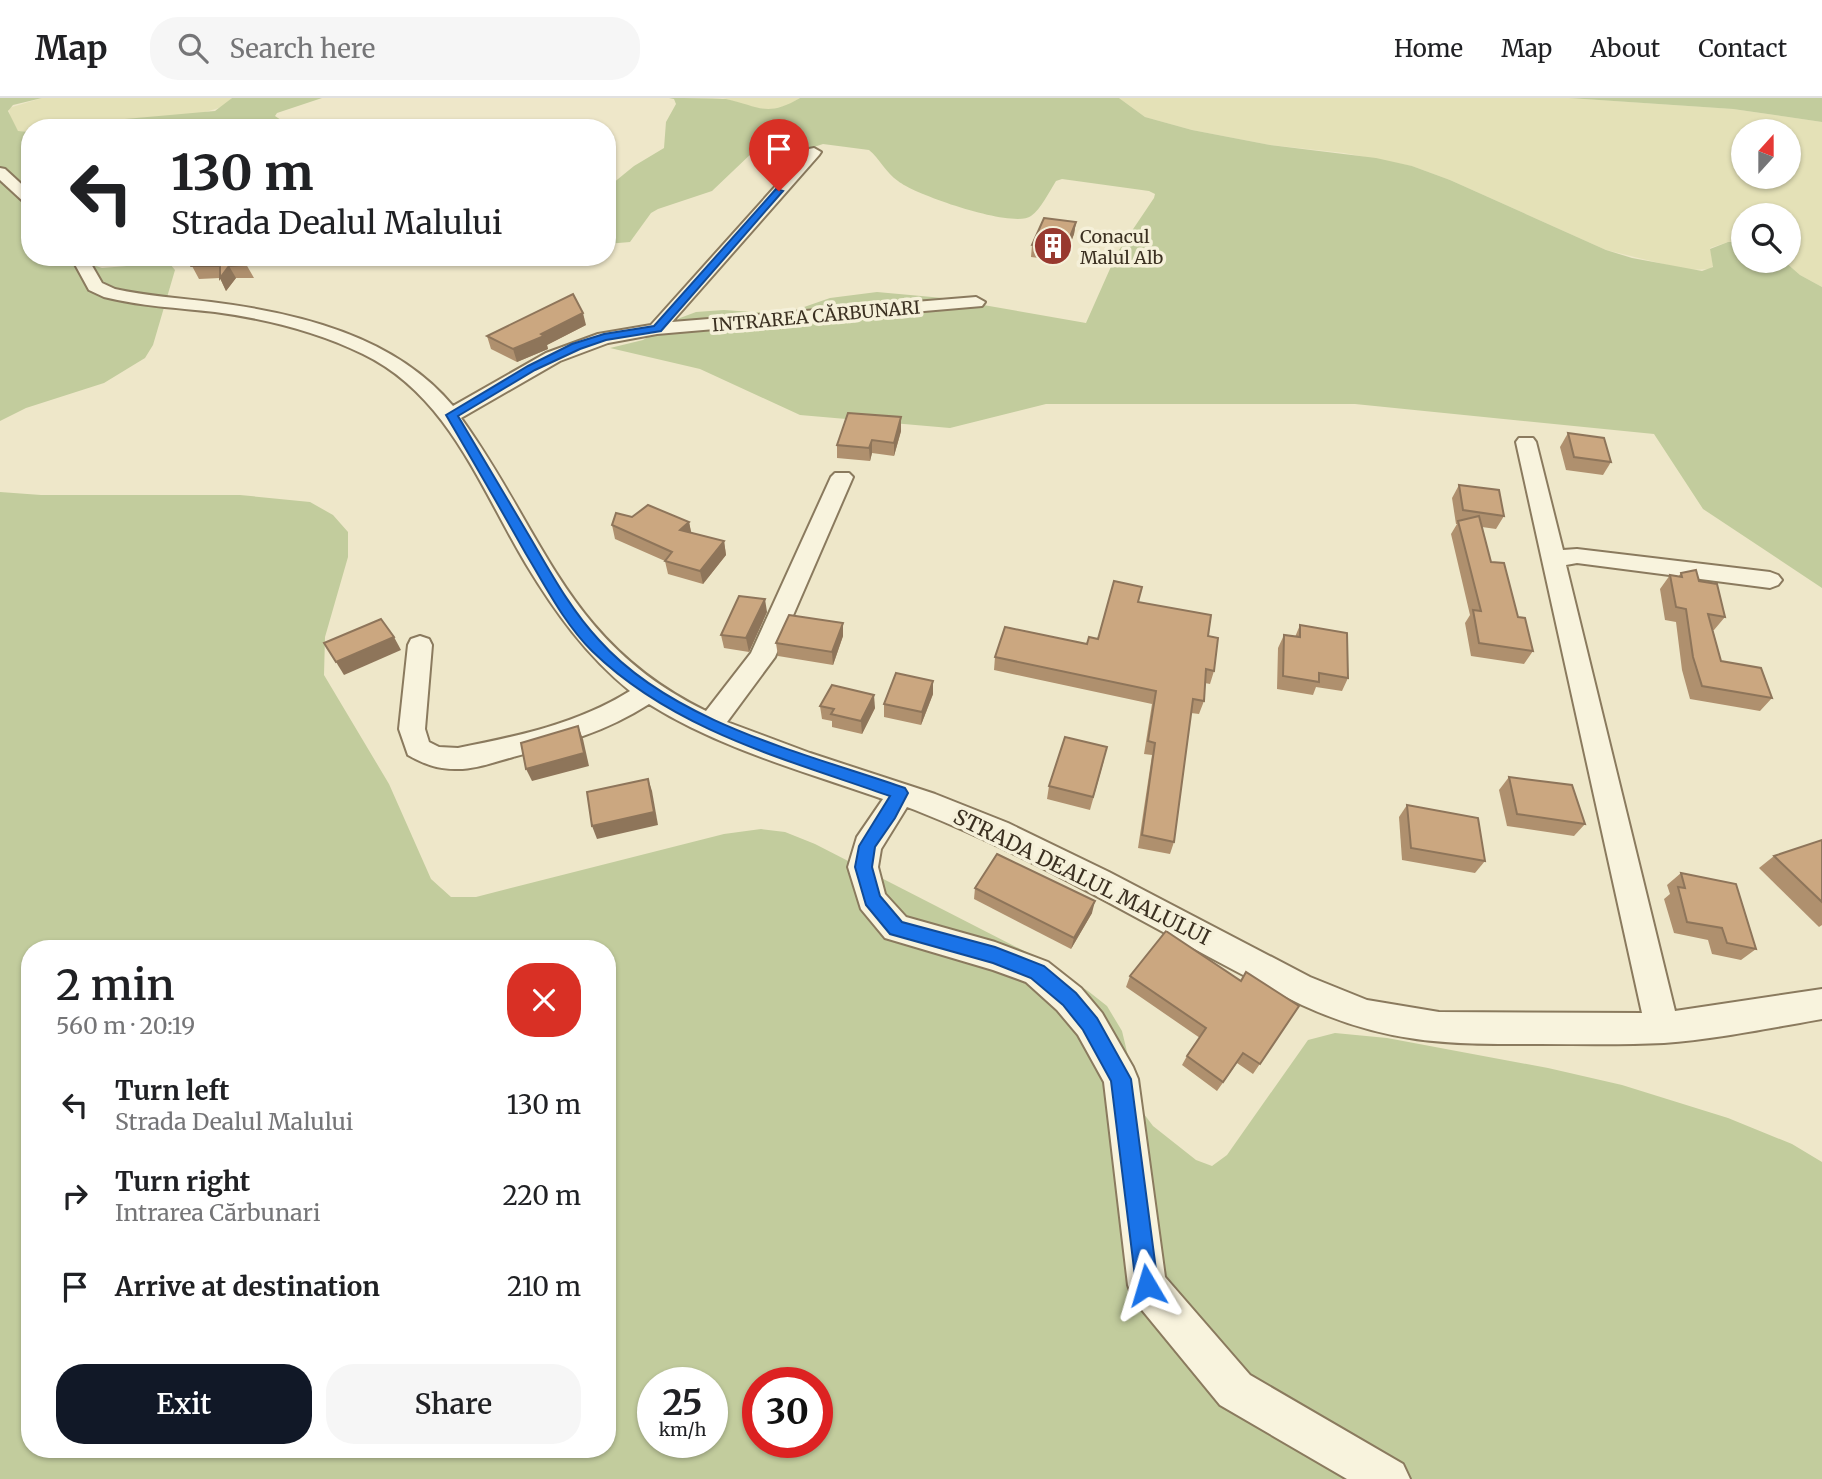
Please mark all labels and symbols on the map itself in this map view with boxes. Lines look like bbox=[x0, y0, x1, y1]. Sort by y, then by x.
pin bbox=[749, 119, 809, 191]
north arrow bbox=[1731, 119, 1801, 189]
building icon: Conacul Malul Alb bbox=[1032, 225, 1074, 267]
place label: Conacul Malul Alb bbox=[1080, 225, 1163, 269]
street label: INTRAREA CĂRBUNARI bbox=[711, 295, 921, 337]
street label: STRADA DEALUL MALULUI bbox=[949, 803, 1215, 951]
position arrow bbox=[1110, 1248, 1184, 1322]
speed limit sign: 30 bbox=[742, 1367, 833, 1458]

